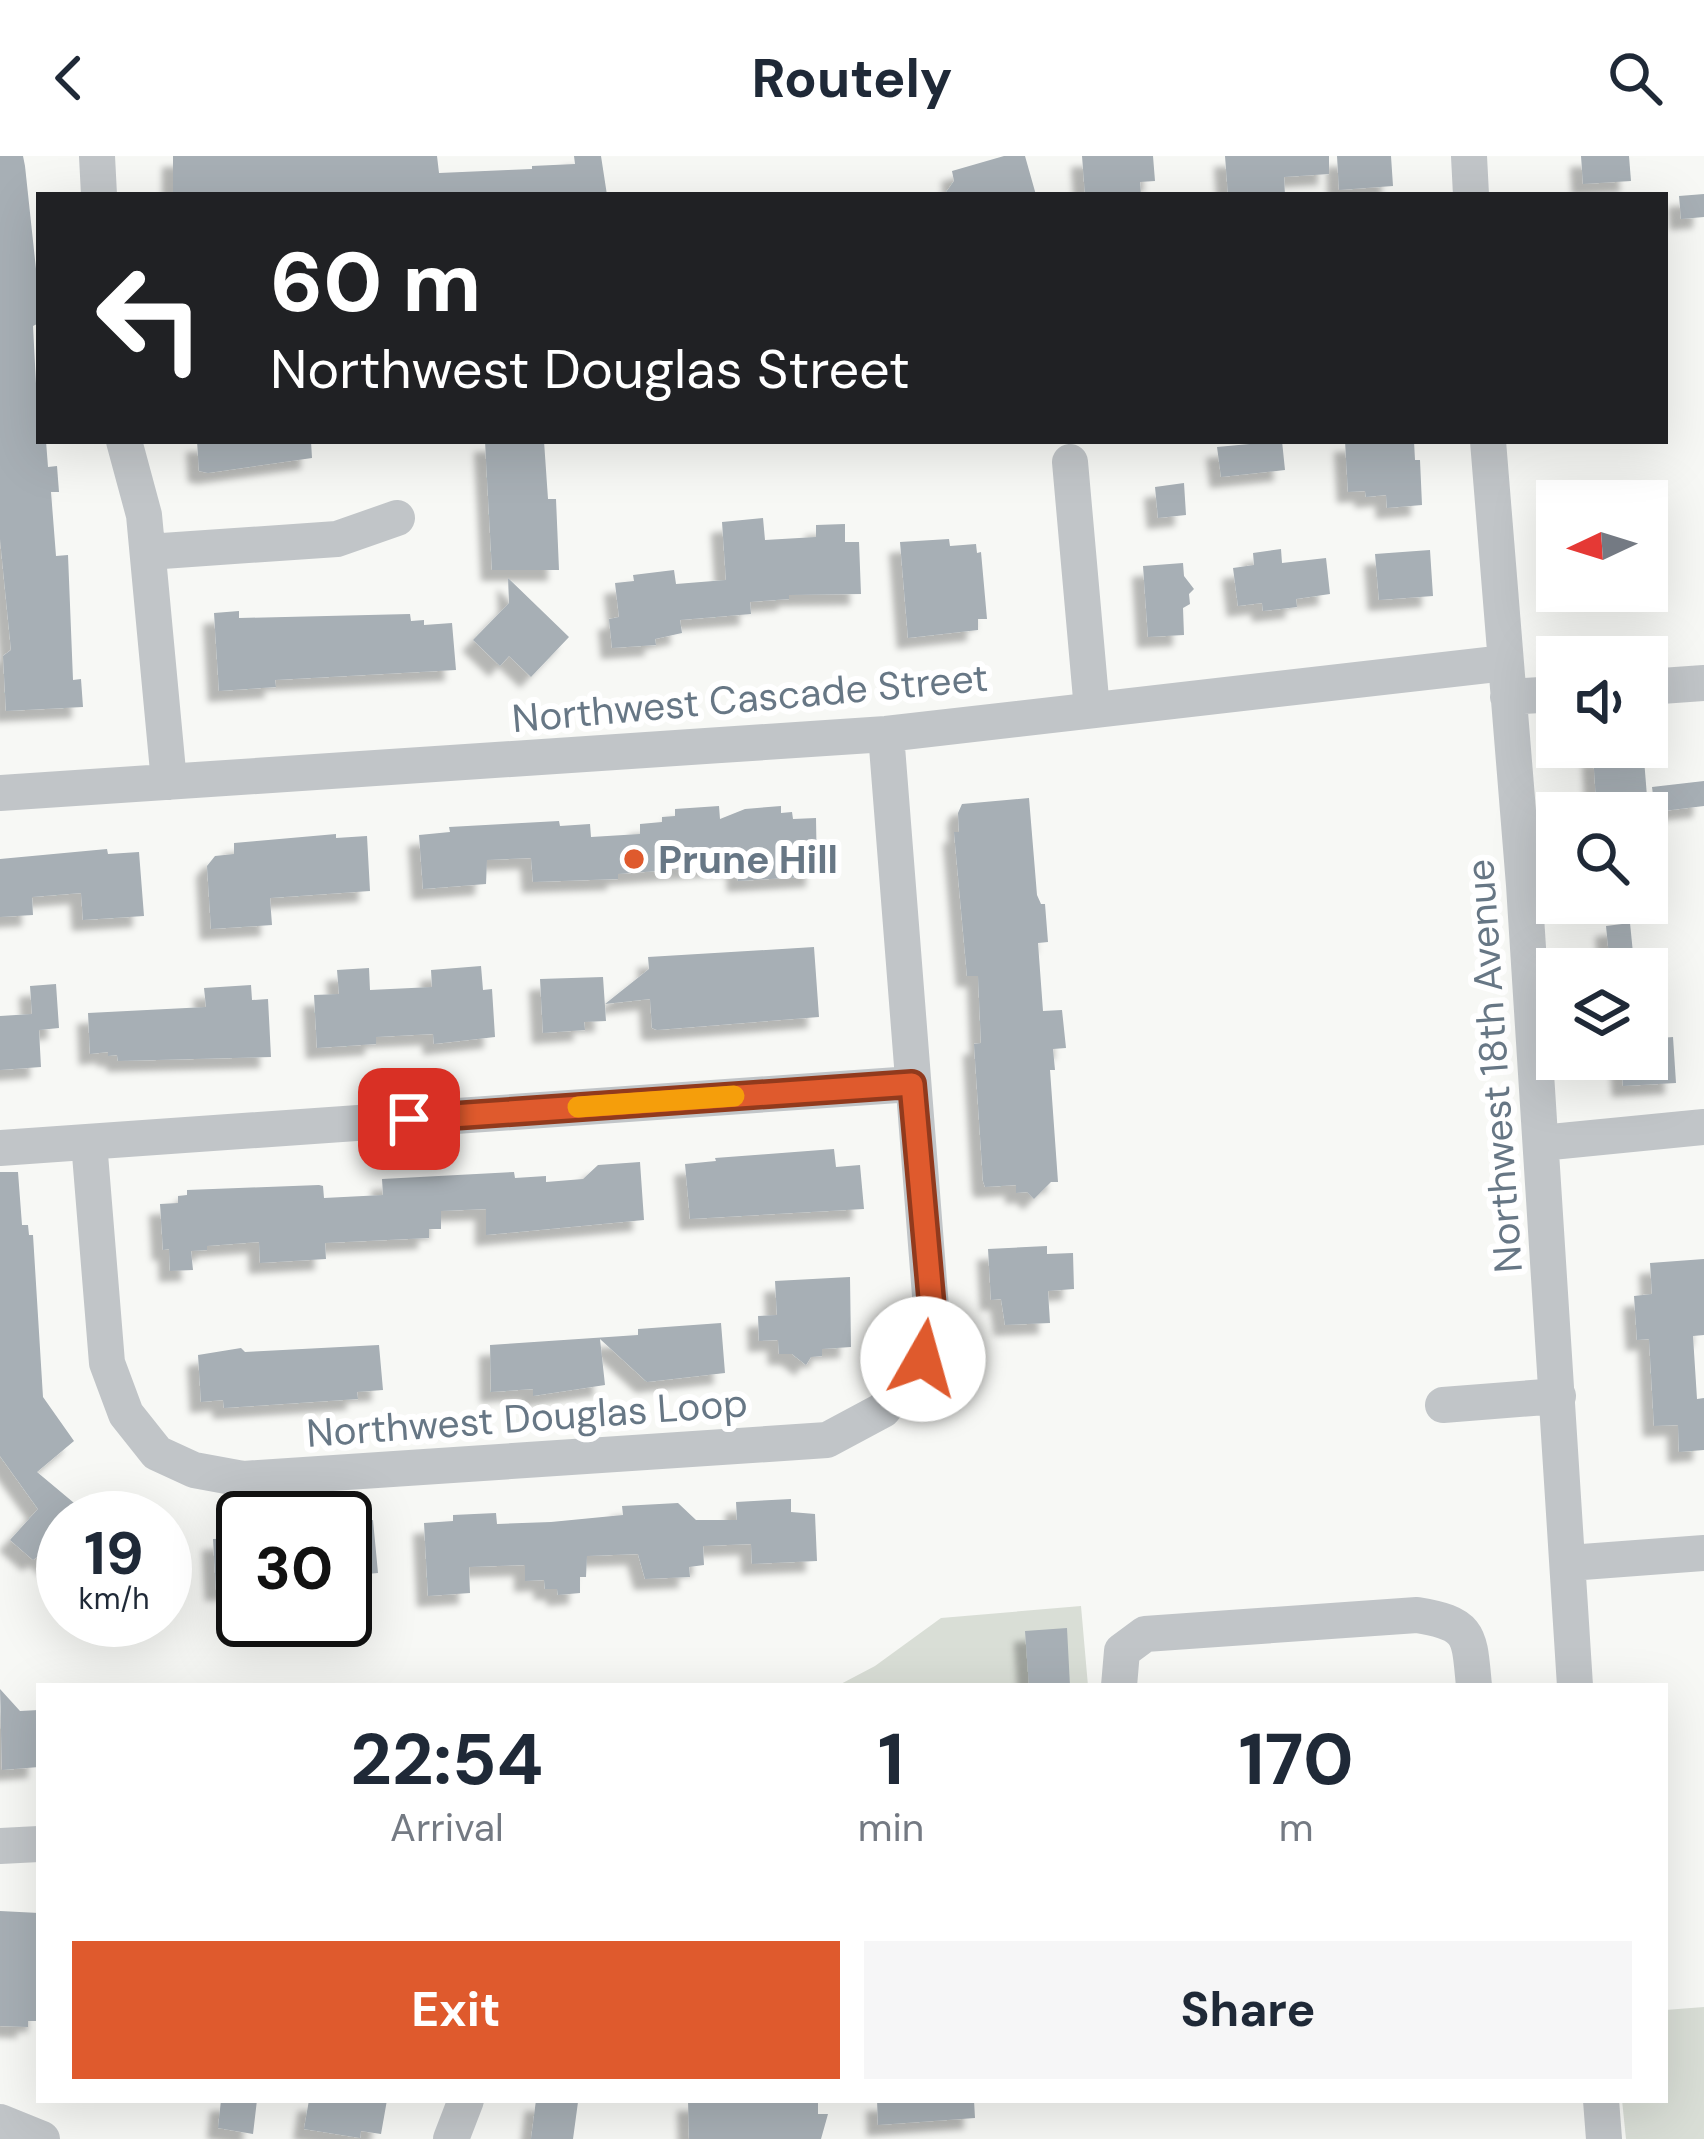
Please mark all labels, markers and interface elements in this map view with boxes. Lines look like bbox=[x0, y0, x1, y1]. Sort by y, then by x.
text: Routely bbox=[752, 43, 952, 114]
icon: back bbox=[36, 45, 102, 111]
icon: search bbox=[1602, 45, 1668, 111]
text: 60 m bbox=[270, 228, 481, 337]
icon: left bbox=[72, 240, 228, 396]
text: Northwest Douglas Street bbox=[270, 334, 910, 405]
north arrow bbox=[1536, 480, 1668, 612]
map controls bbox=[1536, 480, 1668, 1080]
button: sound bbox=[1536, 636, 1668, 768]
street label: Northwest Cascade Street bbox=[510, 652, 990, 744]
button: search bbox=[1536, 792, 1668, 924]
place label: Prune Hill bbox=[658, 834, 838, 885]
marker: Prune Hill bbox=[621, 846, 647, 872]
street label: Northwest 18th Avenue bbox=[1454, 858, 1534, 1274]
button: layers bbox=[1536, 948, 1668, 1080]
pin bbox=[358, 1068, 460, 1170]
icon: arrive bbox=[376, 1086, 442, 1152]
position arrow bbox=[860, 1296, 986, 1422]
street label: Northwest Douglas Loop bbox=[305, 1377, 749, 1459]
speed limit sign: 30 bbox=[216, 1491, 372, 1647]
text: 19 bbox=[84, 1514, 144, 1593]
text: km/h bbox=[79, 1579, 149, 1618]
text: 22:54 bbox=[350, 1713, 543, 1806]
text: 1 bbox=[878, 1713, 904, 1806]
text: 170 bbox=[1239, 1713, 1354, 1806]
text: Arrival bbox=[390, 1802, 504, 1853]
text: min bbox=[858, 1802, 924, 1853]
text: m bbox=[1279, 1802, 1313, 1853]
button: Exit bbox=[72, 1941, 840, 2079]
button: Share bbox=[864, 1941, 1632, 2079]

